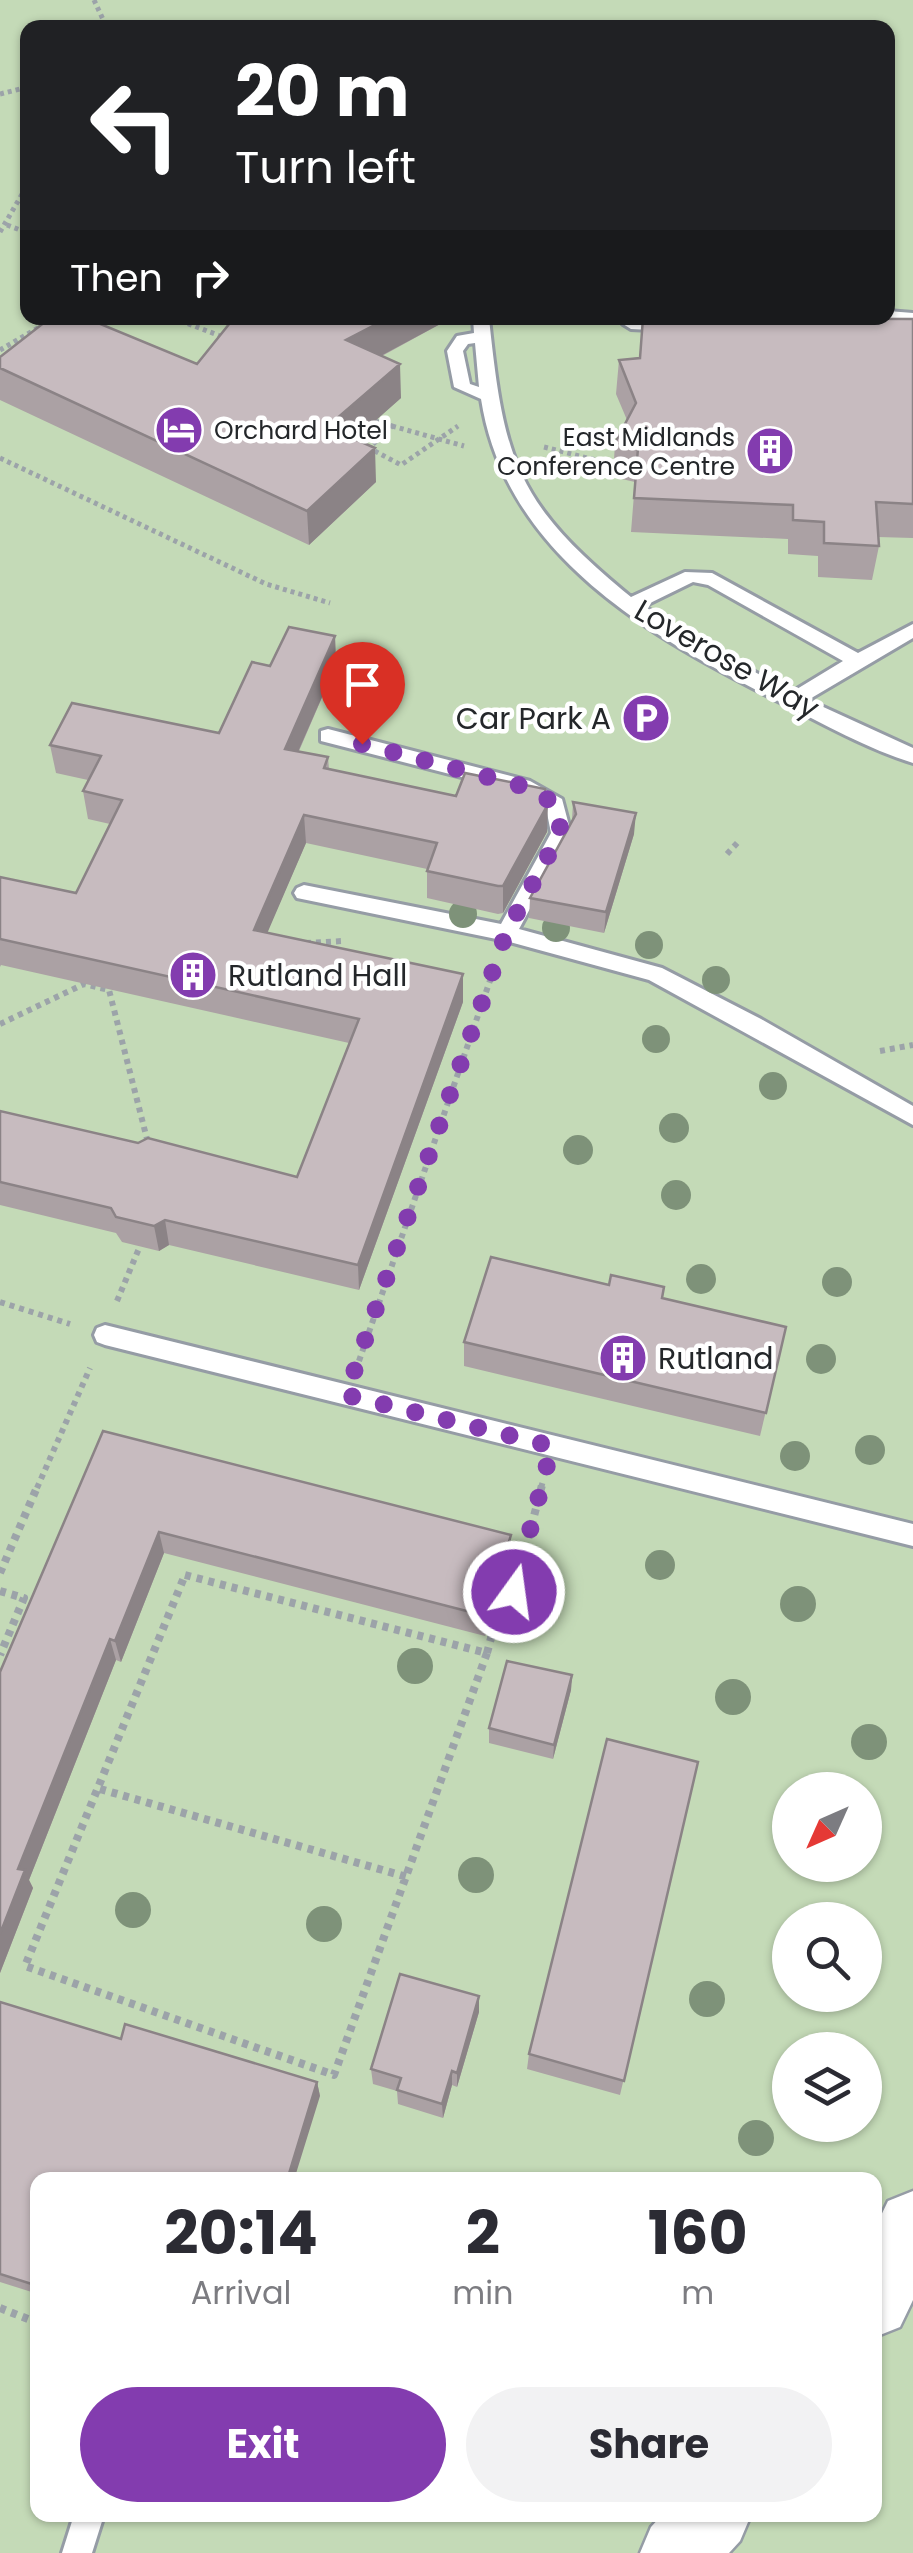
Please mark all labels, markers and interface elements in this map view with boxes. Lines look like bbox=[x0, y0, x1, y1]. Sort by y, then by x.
text: 20 m bbox=[235, 42, 410, 141]
icon: left bbox=[70, 60, 200, 190]
text: Turn left bbox=[235, 136, 416, 199]
icon: right bbox=[183, 250, 238, 305]
text: Then bbox=[70, 251, 163, 304]
hotel icon: Orchard Hotel bbox=[153, 404, 205, 456]
place label: Orchard Hotel bbox=[214, 413, 388, 448]
place label: East Midlands Conference Centre bbox=[497, 420, 735, 484]
building icon: East Midlands Conference Centre bbox=[744, 425, 796, 477]
street label: Loverose Way bbox=[627, 589, 827, 729]
pin bbox=[320, 642, 405, 745]
icon: arrive bbox=[335, 657, 390, 712]
parking icon: Car Park A bbox=[620, 692, 672, 744]
place label: Car Park A bbox=[456, 697, 611, 740]
building icon: Rutland Hall bbox=[167, 949, 219, 1001]
place label: Rutland Hall bbox=[228, 954, 407, 997]
building icon: Rutland bbox=[597, 1332, 649, 1384]
place label: Rutland bbox=[658, 1337, 774, 1380]
position arrow bbox=[462, 1540, 566, 1644]
north arrow bbox=[772, 1772, 882, 1882]
map controls bbox=[772, 1772, 882, 2142]
button: search bbox=[772, 1902, 882, 2012]
button: layers bbox=[772, 2032, 882, 2142]
text: 20:14 bbox=[164, 2191, 318, 2275]
text: 2 bbox=[466, 2191, 500, 2275]
text: 160 bbox=[648, 2191, 748, 2275]
text: Arrival bbox=[191, 2270, 291, 2315]
text: min bbox=[452, 2270, 513, 2315]
text: m bbox=[681, 2270, 714, 2315]
button: Exit bbox=[80, 2387, 446, 2502]
button: Share bbox=[466, 2387, 832, 2502]

